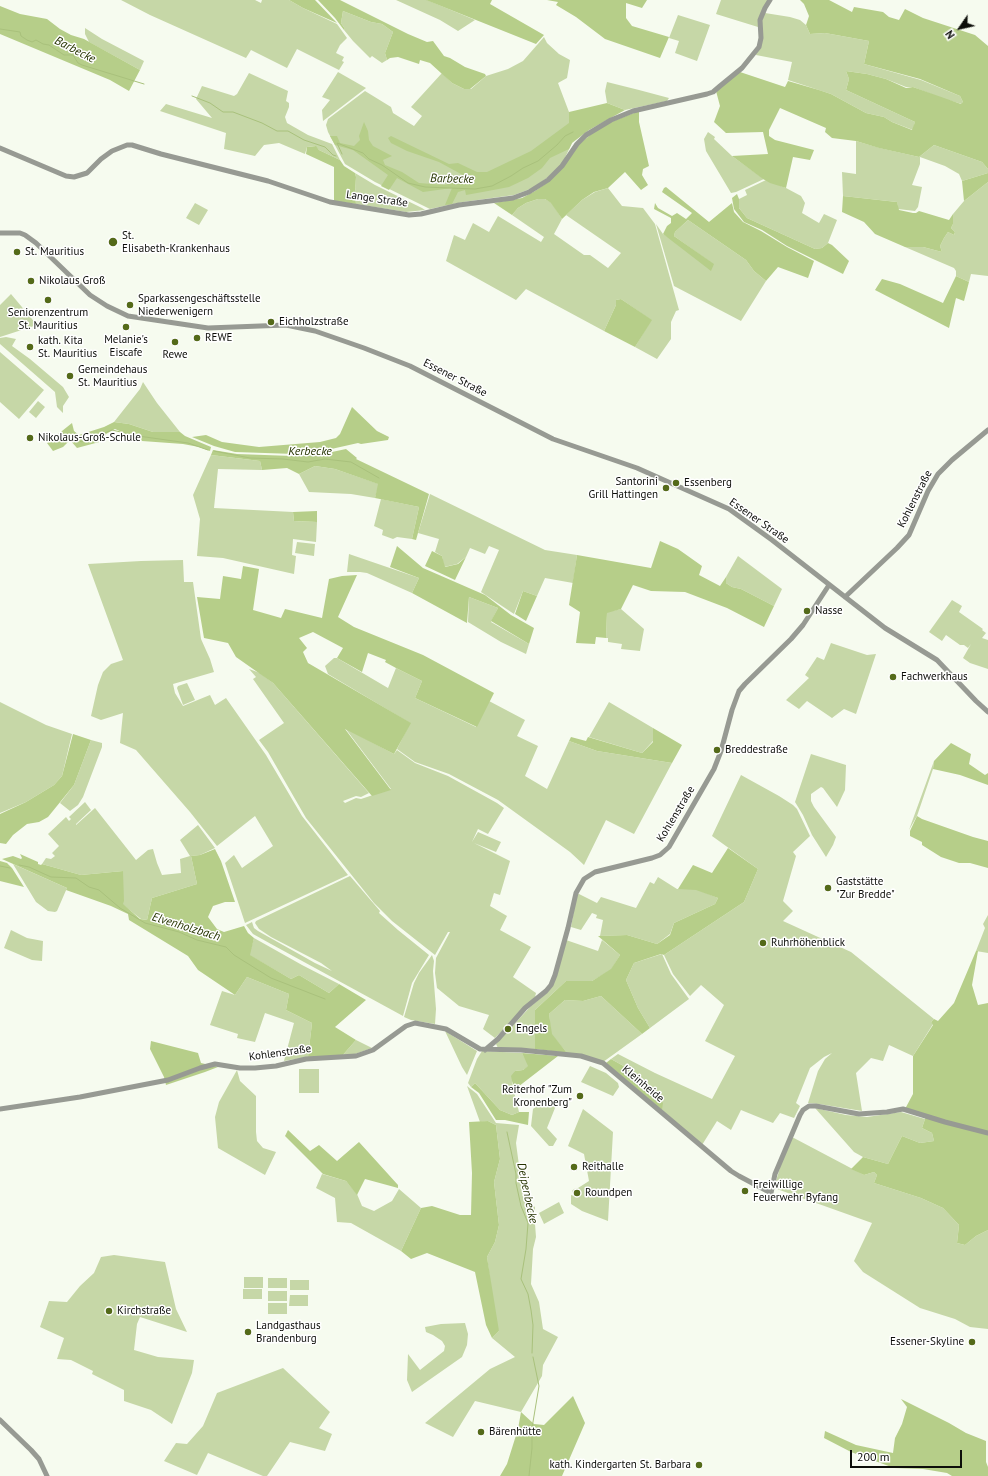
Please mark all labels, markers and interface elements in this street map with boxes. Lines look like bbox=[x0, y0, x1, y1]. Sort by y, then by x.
north arrow bbox=[940, 8, 980, 48]
text: N bbox=[942, 28, 958, 42]
water label: Barbecke bbox=[52, 34, 98, 66]
water label: Barbecke bbox=[430, 171, 474, 187]
street label: Lange Straße bbox=[345, 188, 409, 210]
place label: St. Elisabeth-Krankenhaus bbox=[122, 229, 230, 255]
marker: St. Elisabeth-Krankenhaus bbox=[107, 236, 119, 248]
place label: St. Mauritius bbox=[25, 245, 84, 259]
marker: St. Mauritius bbox=[12, 247, 22, 257]
place label: Nikolaus Groß bbox=[39, 274, 105, 288]
marker: Nikolaus Groß bbox=[26, 276, 36, 286]
place label: Sparkassengeschäftsstelle Niederwenigern bbox=[138, 292, 261, 318]
marker: Seniorenzentrum St. Mauritius bbox=[43, 295, 53, 305]
marker: Sparkassengeschäftsstelle Niederwenigern bbox=[125, 300, 135, 310]
place label: Seniorenzentrum St. Mauritius bbox=[8, 306, 88, 332]
place label: Eichholzstraße bbox=[279, 315, 349, 329]
marker: Eichholzstraße bbox=[266, 317, 276, 327]
marker: Melanie's Eiscafe bbox=[121, 322, 131, 332]
place label: REWE bbox=[205, 331, 232, 345]
place label: Melanie's Eiscafe bbox=[104, 333, 148, 359]
marker: REWE bbox=[192, 333, 202, 343]
place label: kath. Kita St. Mauritius bbox=[38, 334, 97, 360]
marker: Rewe bbox=[170, 337, 180, 347]
marker: kath. Kita St. Mauritius bbox=[25, 342, 35, 352]
place label: Rewe bbox=[162, 348, 188, 362]
street label: Essener Straße bbox=[421, 356, 489, 400]
place label: Gemeindehaus St. Mauritius bbox=[78, 363, 147, 389]
marker: Gemeindehaus St. Mauritius bbox=[65, 371, 75, 381]
place label: Nikolaus-Groß-Schule bbox=[38, 431, 141, 445]
marker: Nikolaus-Groß-Schule bbox=[25, 433, 35, 443]
water label: Kerbecke bbox=[288, 445, 332, 459]
street label: Kohlenstraße bbox=[895, 468, 935, 530]
place label: Santorini Grill Hattingen bbox=[588, 475, 658, 501]
place label: Essenberg bbox=[684, 476, 732, 490]
marker: Essenberg bbox=[671, 478, 681, 488]
marker: Santorini Grill Hattingen bbox=[661, 483, 671, 493]
street label: Essener Straße bbox=[727, 496, 791, 546]
place label: Nasse bbox=[815, 604, 843, 618]
marker: Nasse bbox=[802, 606, 812, 616]
place label: Fachwerkhaus bbox=[901, 670, 968, 684]
marker: Fachwerkhaus bbox=[888, 672, 898, 682]
place label: Breddestraße bbox=[725, 743, 788, 757]
marker: Breddestraße bbox=[712, 745, 722, 755]
street label: Kohlenstraße bbox=[654, 784, 698, 844]
place label: Gaststätte "Zur Bredde" bbox=[836, 875, 895, 901]
marker: Gaststätte "Zur Bredde" bbox=[823, 883, 833, 893]
water label: Elvenholzbach bbox=[150, 910, 222, 944]
place label: Ruhrhöhenblick bbox=[771, 936, 845, 950]
marker: Ruhrhöhenblick bbox=[758, 938, 768, 948]
place label: Engels bbox=[516, 1022, 547, 1036]
marker: Engels bbox=[503, 1024, 513, 1034]
street label: Kohlenstraße bbox=[248, 1042, 312, 1064]
street label: Kleinheide bbox=[619, 1063, 667, 1105]
place label: Reiterhof "Zum Kronenberg" bbox=[502, 1083, 572, 1109]
marker: Reiterhof "Zum Kronenberg" bbox=[575, 1091, 585, 1101]
place label: Reithalle bbox=[582, 1160, 624, 1174]
water label: Deipenbecke bbox=[514, 1161, 540, 1225]
marker: Reithalle bbox=[569, 1162, 579, 1172]
place label: Freiwillige Feuerwehr Byfang bbox=[753, 1178, 838, 1204]
place label: Roundpen bbox=[585, 1186, 632, 1200]
marker: Freiwillige Feuerwehr Byfang bbox=[740, 1186, 750, 1196]
marker: Roundpen bbox=[572, 1188, 582, 1198]
place label: Kirchstraße bbox=[117, 1304, 171, 1318]
marker: Kirchstraße bbox=[104, 1306, 114, 1316]
place label: Landgasthaus Brandenburg bbox=[256, 1319, 321, 1345]
marker: Landgasthaus Brandenburg bbox=[243, 1327, 253, 1337]
place label: Essener-Skyline bbox=[890, 1335, 964, 1349]
marker: Essener-Skyline bbox=[967, 1337, 977, 1347]
place label: Bärenhütte bbox=[489, 1425, 541, 1439]
marker: Bärenhütte bbox=[476, 1427, 486, 1437]
scale bar bbox=[852, 1442, 964, 1468]
text: 200 m bbox=[857, 1449, 890, 1464]
place label: kath. Kindergarten St. Barbara bbox=[549, 1458, 691, 1472]
marker: kath. Kindergarten St. Barbara bbox=[694, 1460, 704, 1470]

